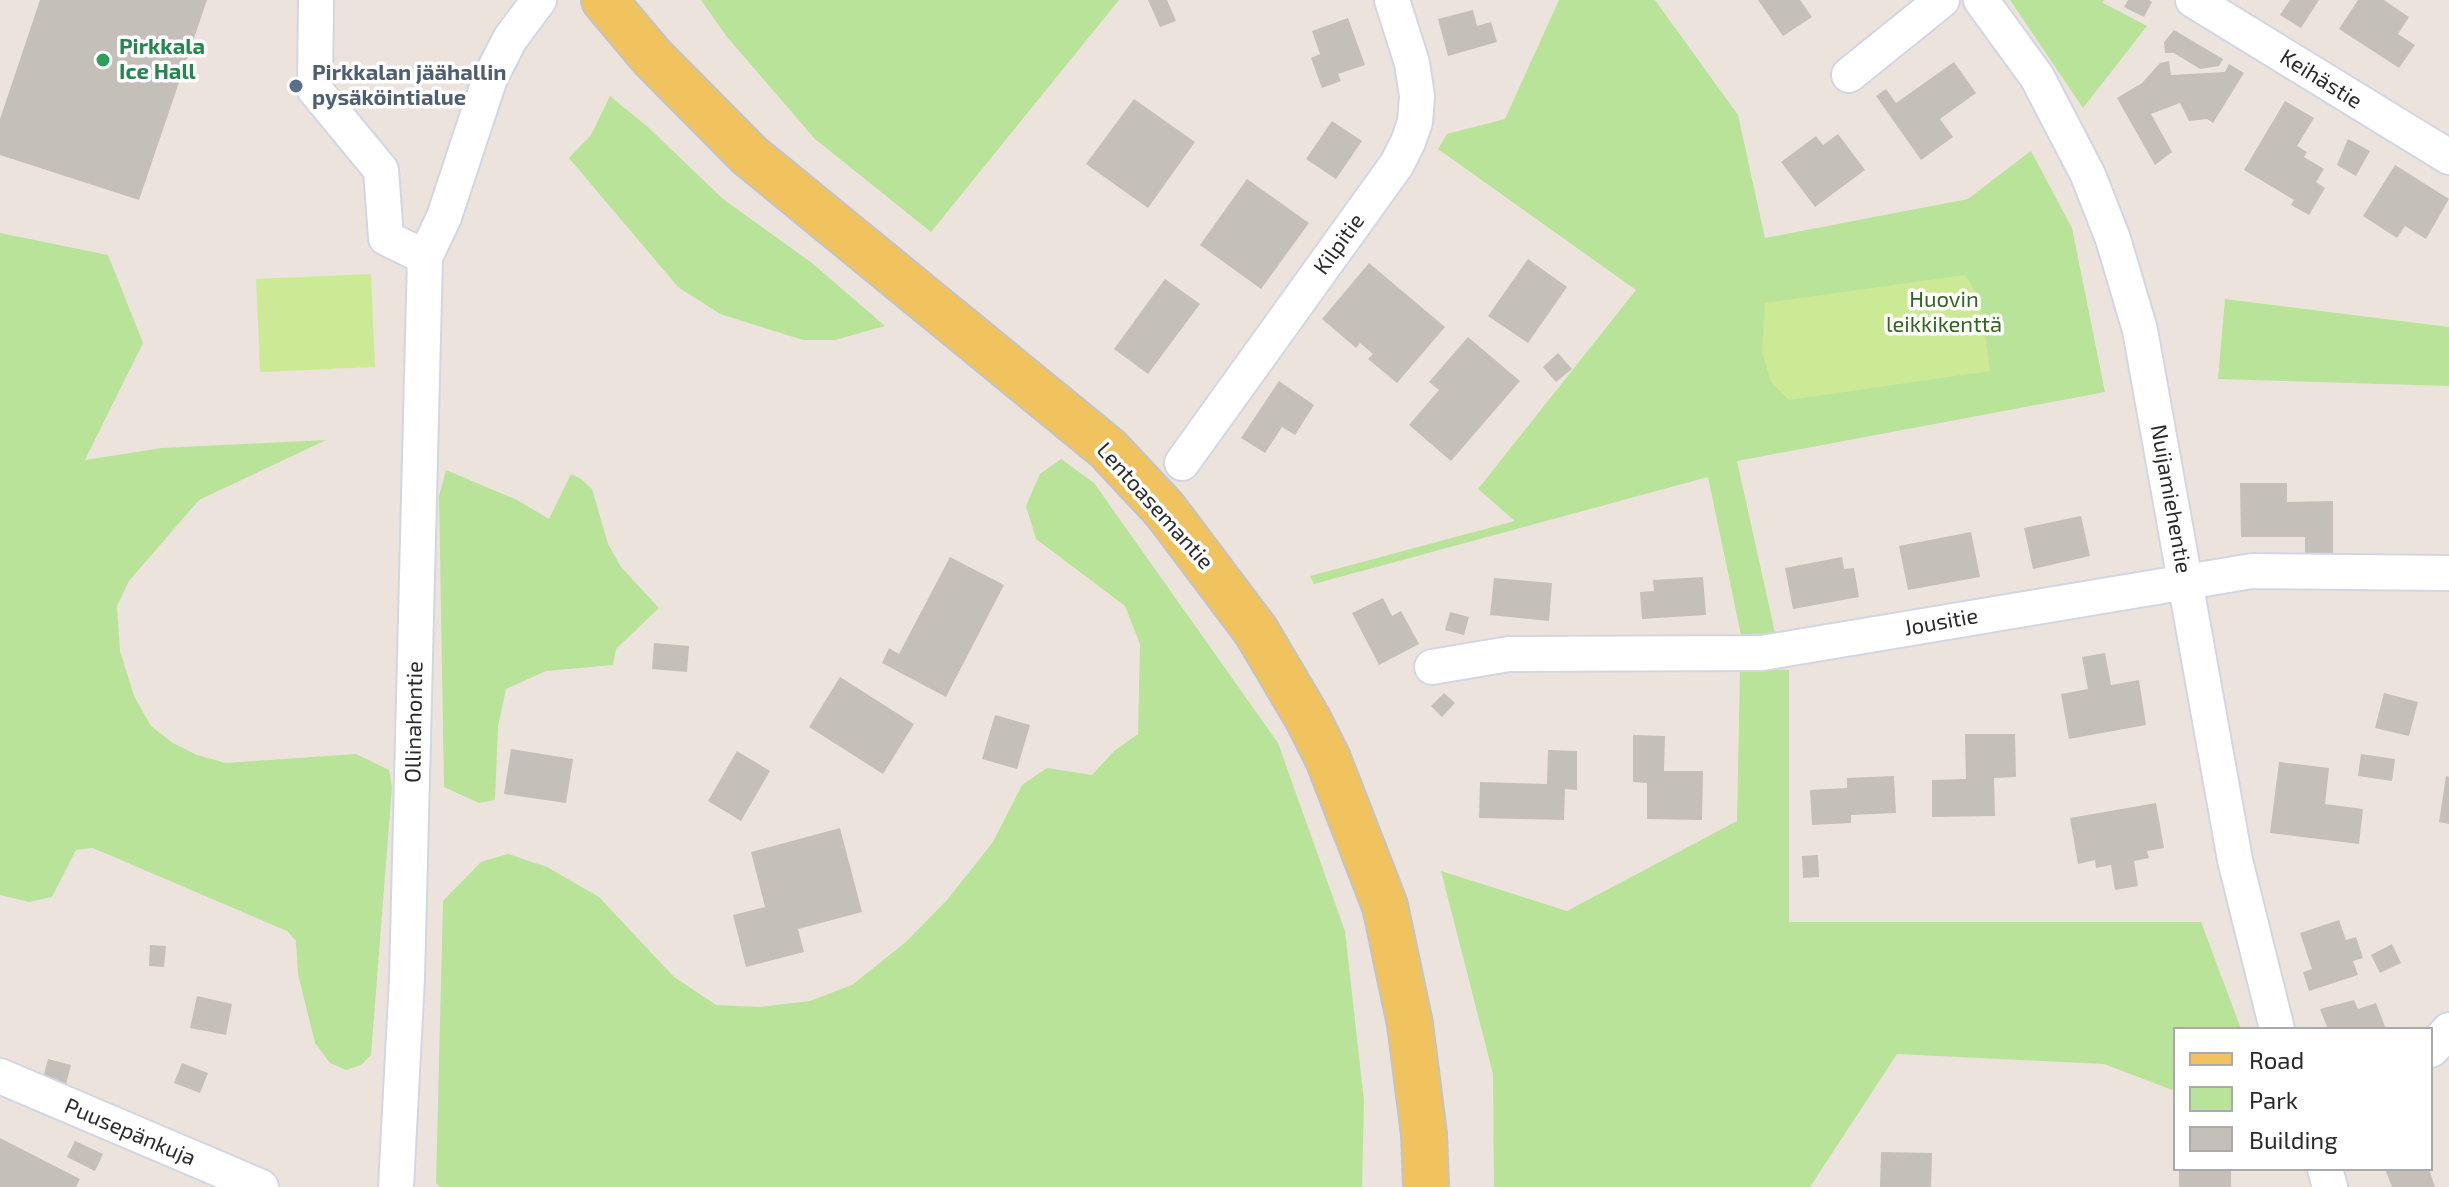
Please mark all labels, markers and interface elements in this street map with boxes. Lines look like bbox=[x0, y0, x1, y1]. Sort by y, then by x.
place label: Pirkkala Ice Hall bbox=[119, 34, 205, 86]
street label: Keihästie bbox=[2275, 44, 2367, 114]
marker: Pirkkala Ice Hall bbox=[94, 51, 112, 69]
place label: Pirkkalan jäähallin pysäköintialue bbox=[312, 60, 507, 112]
marker: Pirkkalan jäähallin pysäköintialue bbox=[287, 77, 305, 95]
street label: Kilpitie bbox=[1308, 208, 1370, 280]
park label: Huovin leikkikenttä bbox=[1886, 287, 2002, 338]
street label: Nuijamiehentie bbox=[2145, 423, 2197, 575]
street label: Lentoasemantie bbox=[1091, 437, 1219, 575]
street label: Jousitie bbox=[1902, 603, 1980, 641]
street label: Ollinahontie bbox=[400, 661, 428, 783]
legend bbox=[2173, 1027, 2433, 1171]
text: Road bbox=[2249, 1045, 2304, 1074]
text: Park bbox=[2249, 1085, 2298, 1114]
street label: Puusepänkuja bbox=[60, 1093, 200, 1171]
text: Building bbox=[2249, 1125, 2338, 1154]

